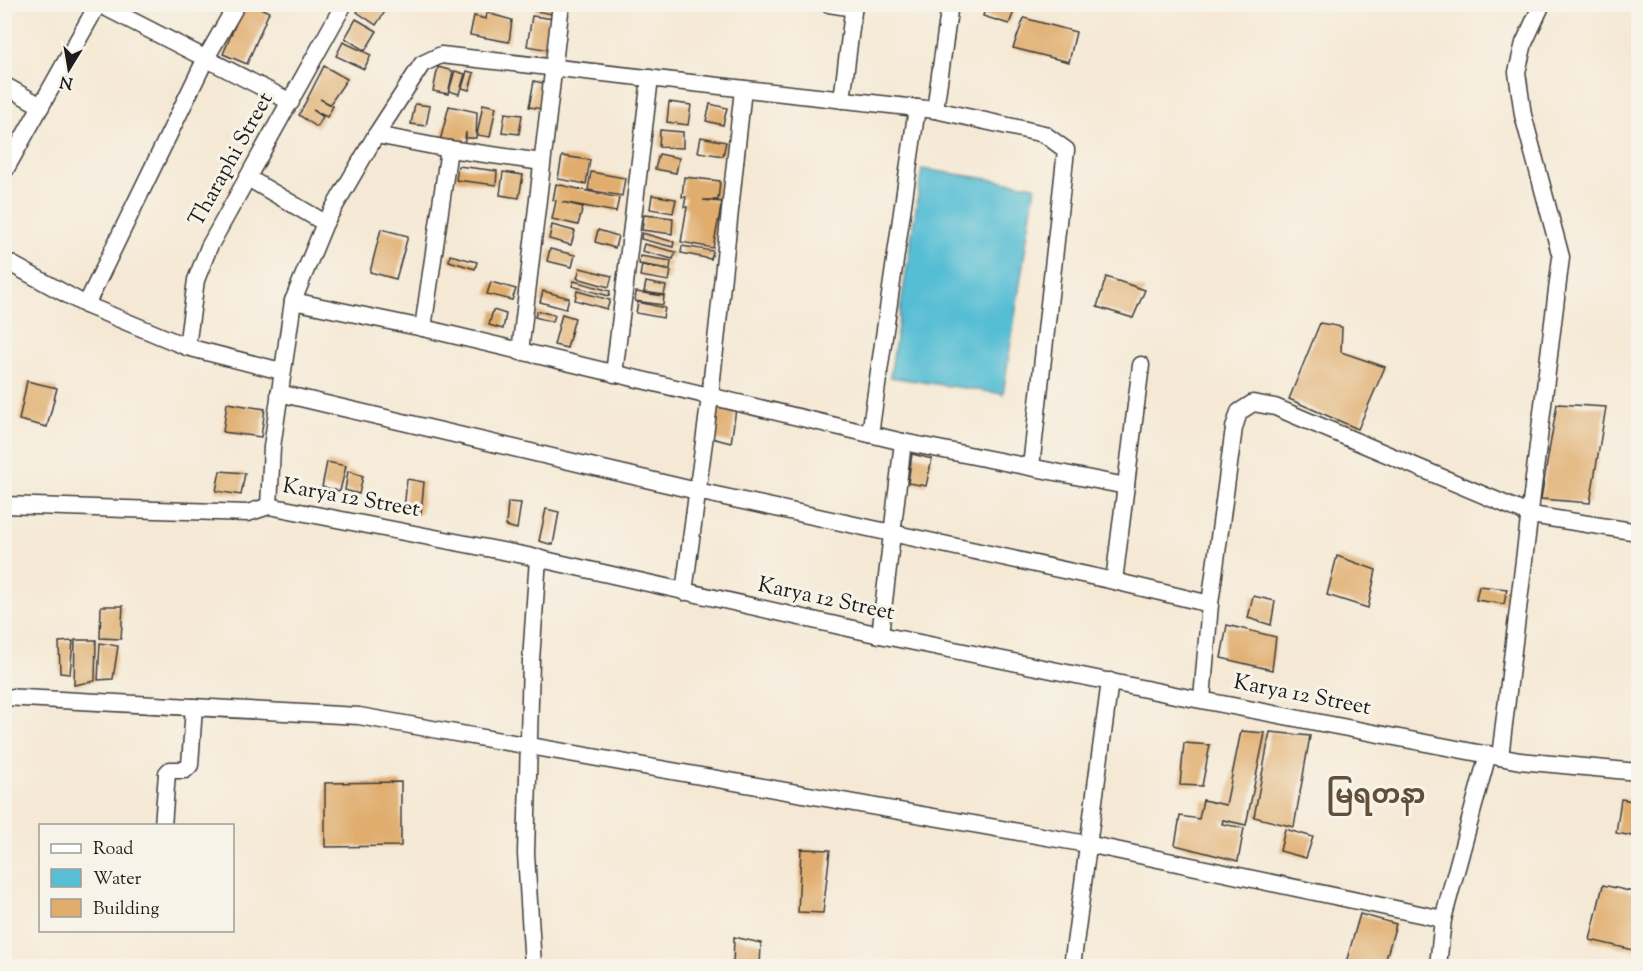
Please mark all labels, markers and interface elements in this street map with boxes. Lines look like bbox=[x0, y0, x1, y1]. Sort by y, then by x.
north arrow bbox=[39, 39, 99, 99]
text: N bbox=[58, 69, 75, 94]
street label: Tharaphi Street bbox=[182, 87, 282, 233]
street label: Karya 12 Street bbox=[280, 471, 423, 527]
street label: Karya 12 Street bbox=[755, 570, 898, 630]
street label: Karya 12 Street bbox=[1231, 667, 1374, 725]
district label: မြရတနာ bbox=[1327, 776, 1425, 816]
legend bbox=[39, 824, 234, 932]
text: Road bbox=[93, 837, 133, 863]
text: Water bbox=[93, 867, 142, 893]
text: Building bbox=[93, 897, 159, 923]

